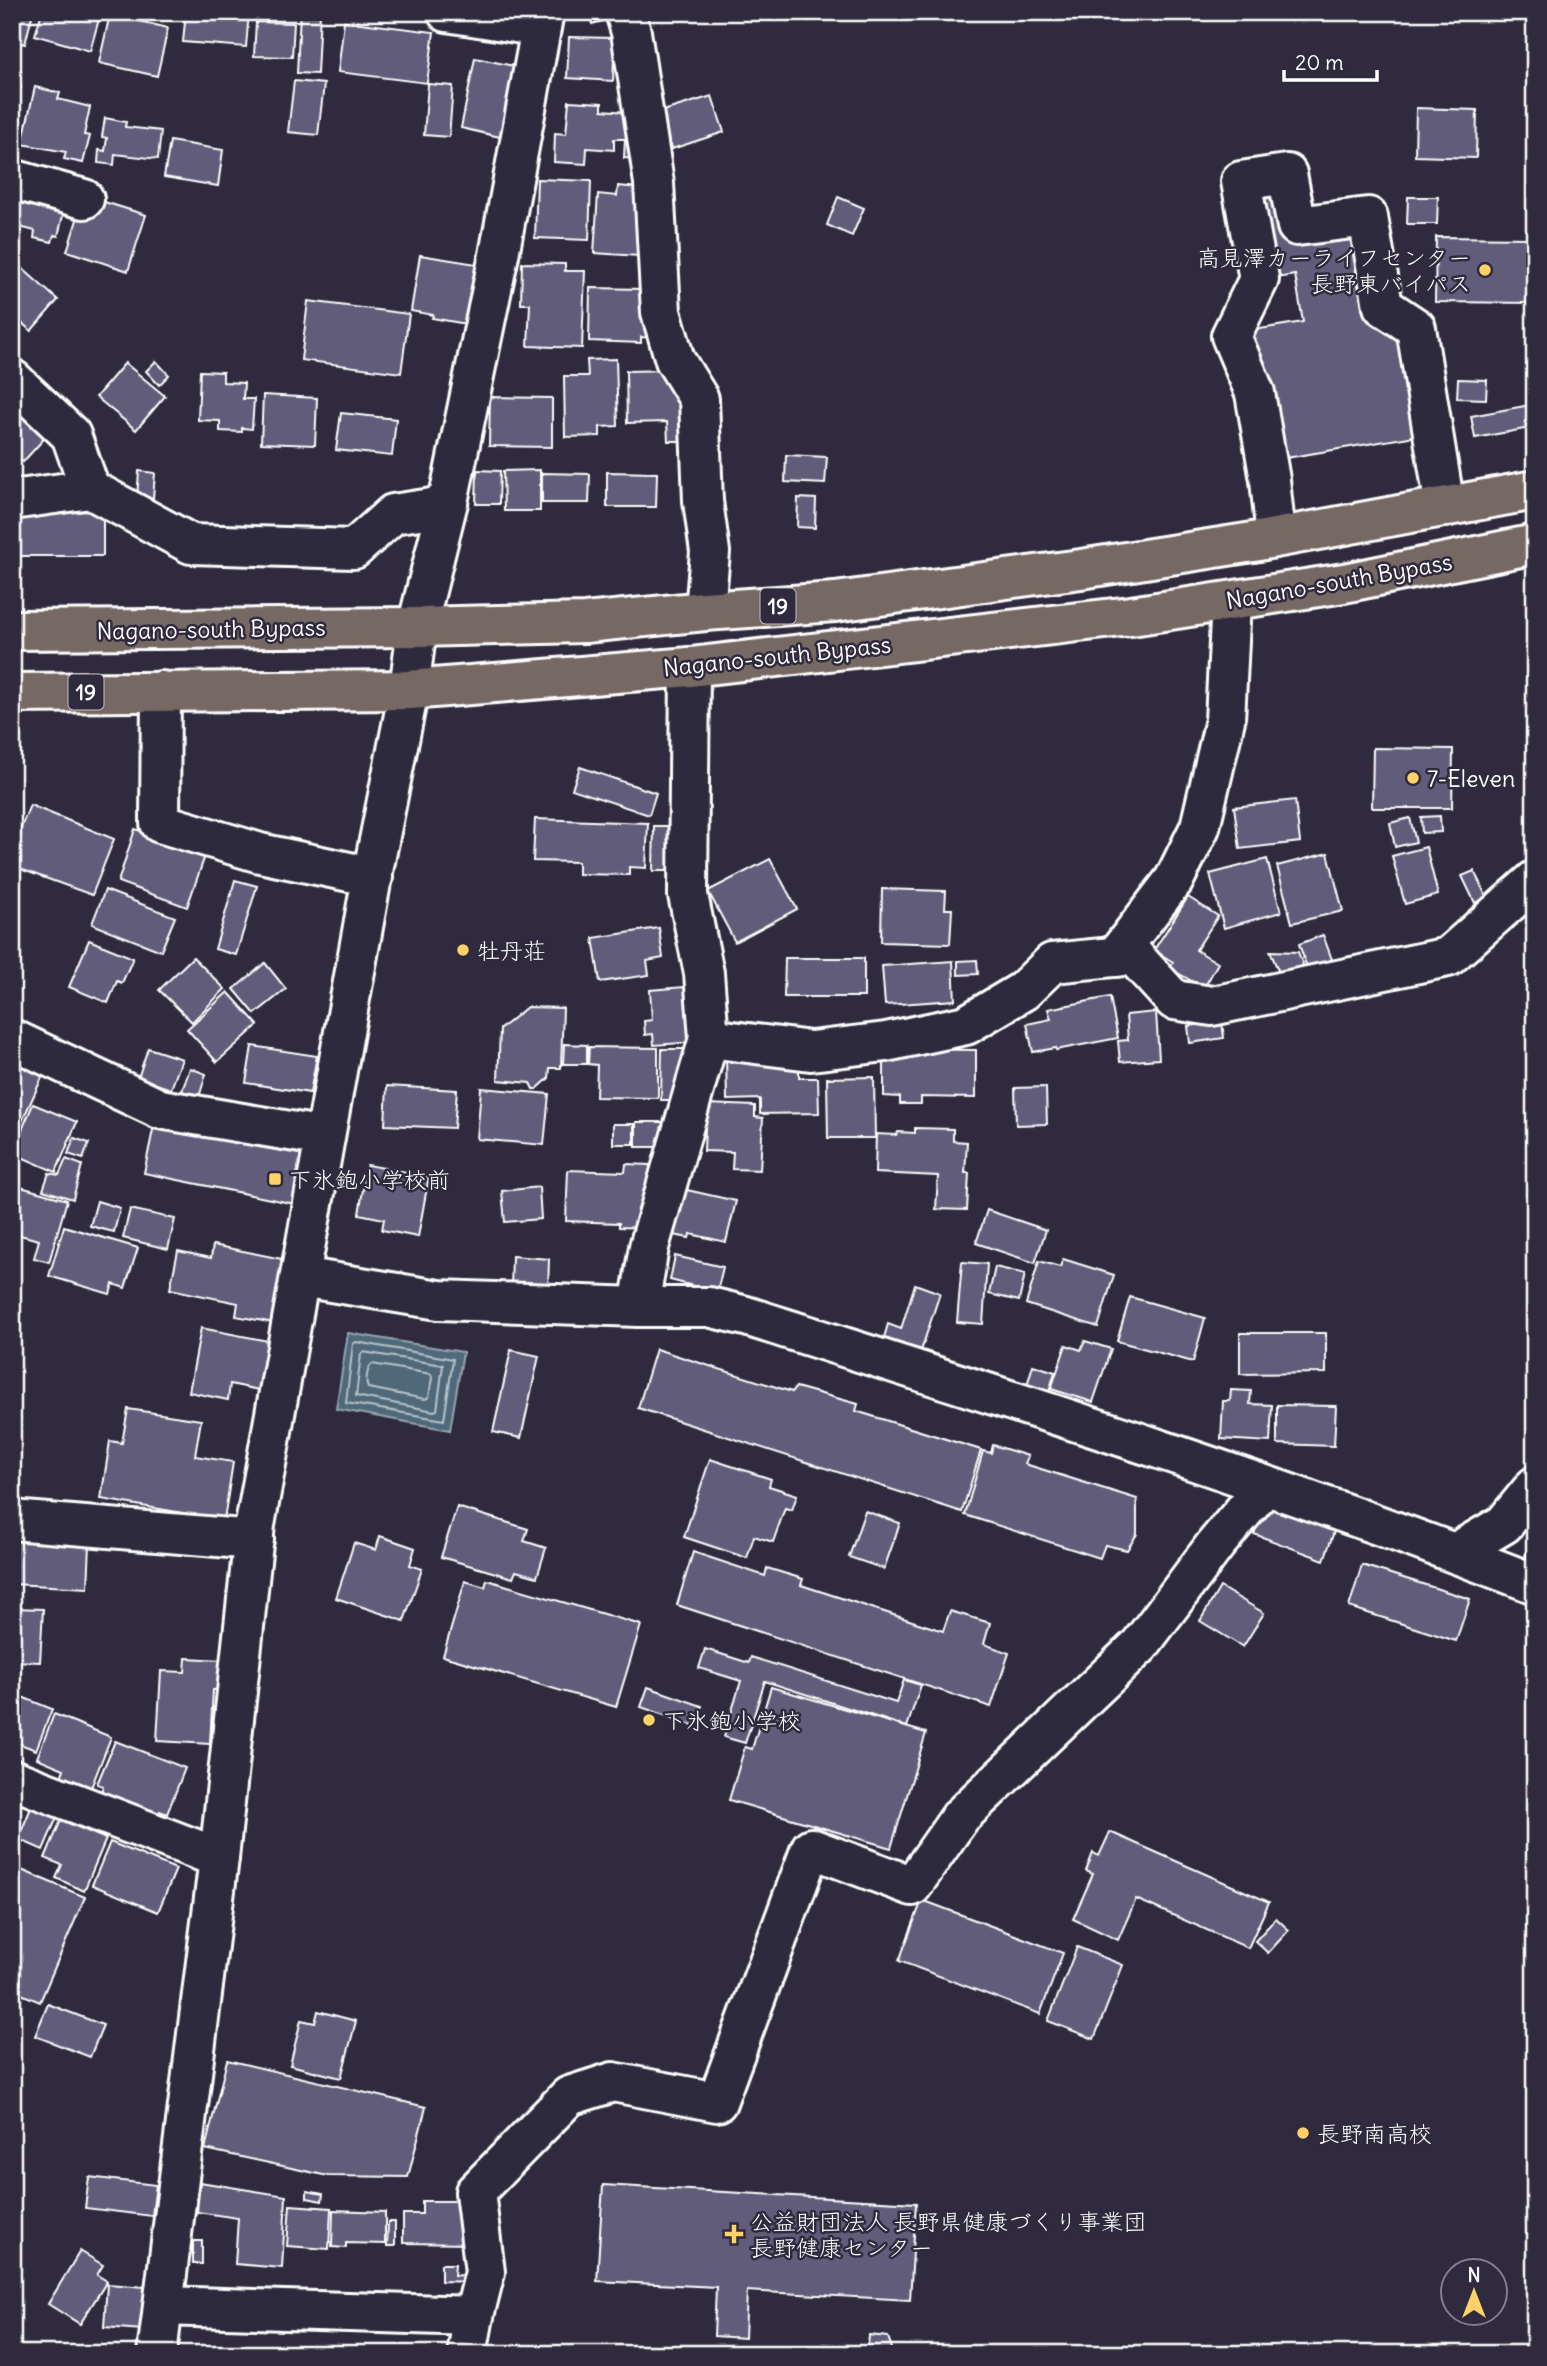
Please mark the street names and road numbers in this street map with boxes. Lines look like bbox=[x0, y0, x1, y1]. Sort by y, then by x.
street label: Nagano-south Bypass bbox=[1224, 547, 1454, 615]
road number: 19 bbox=[760, 588, 796, 624]
street label: Nagano-south Bypass bbox=[96, 613, 326, 645]
street label: Nagano-south Bypass bbox=[662, 630, 892, 682]
road number: 19 bbox=[68, 674, 104, 710]

